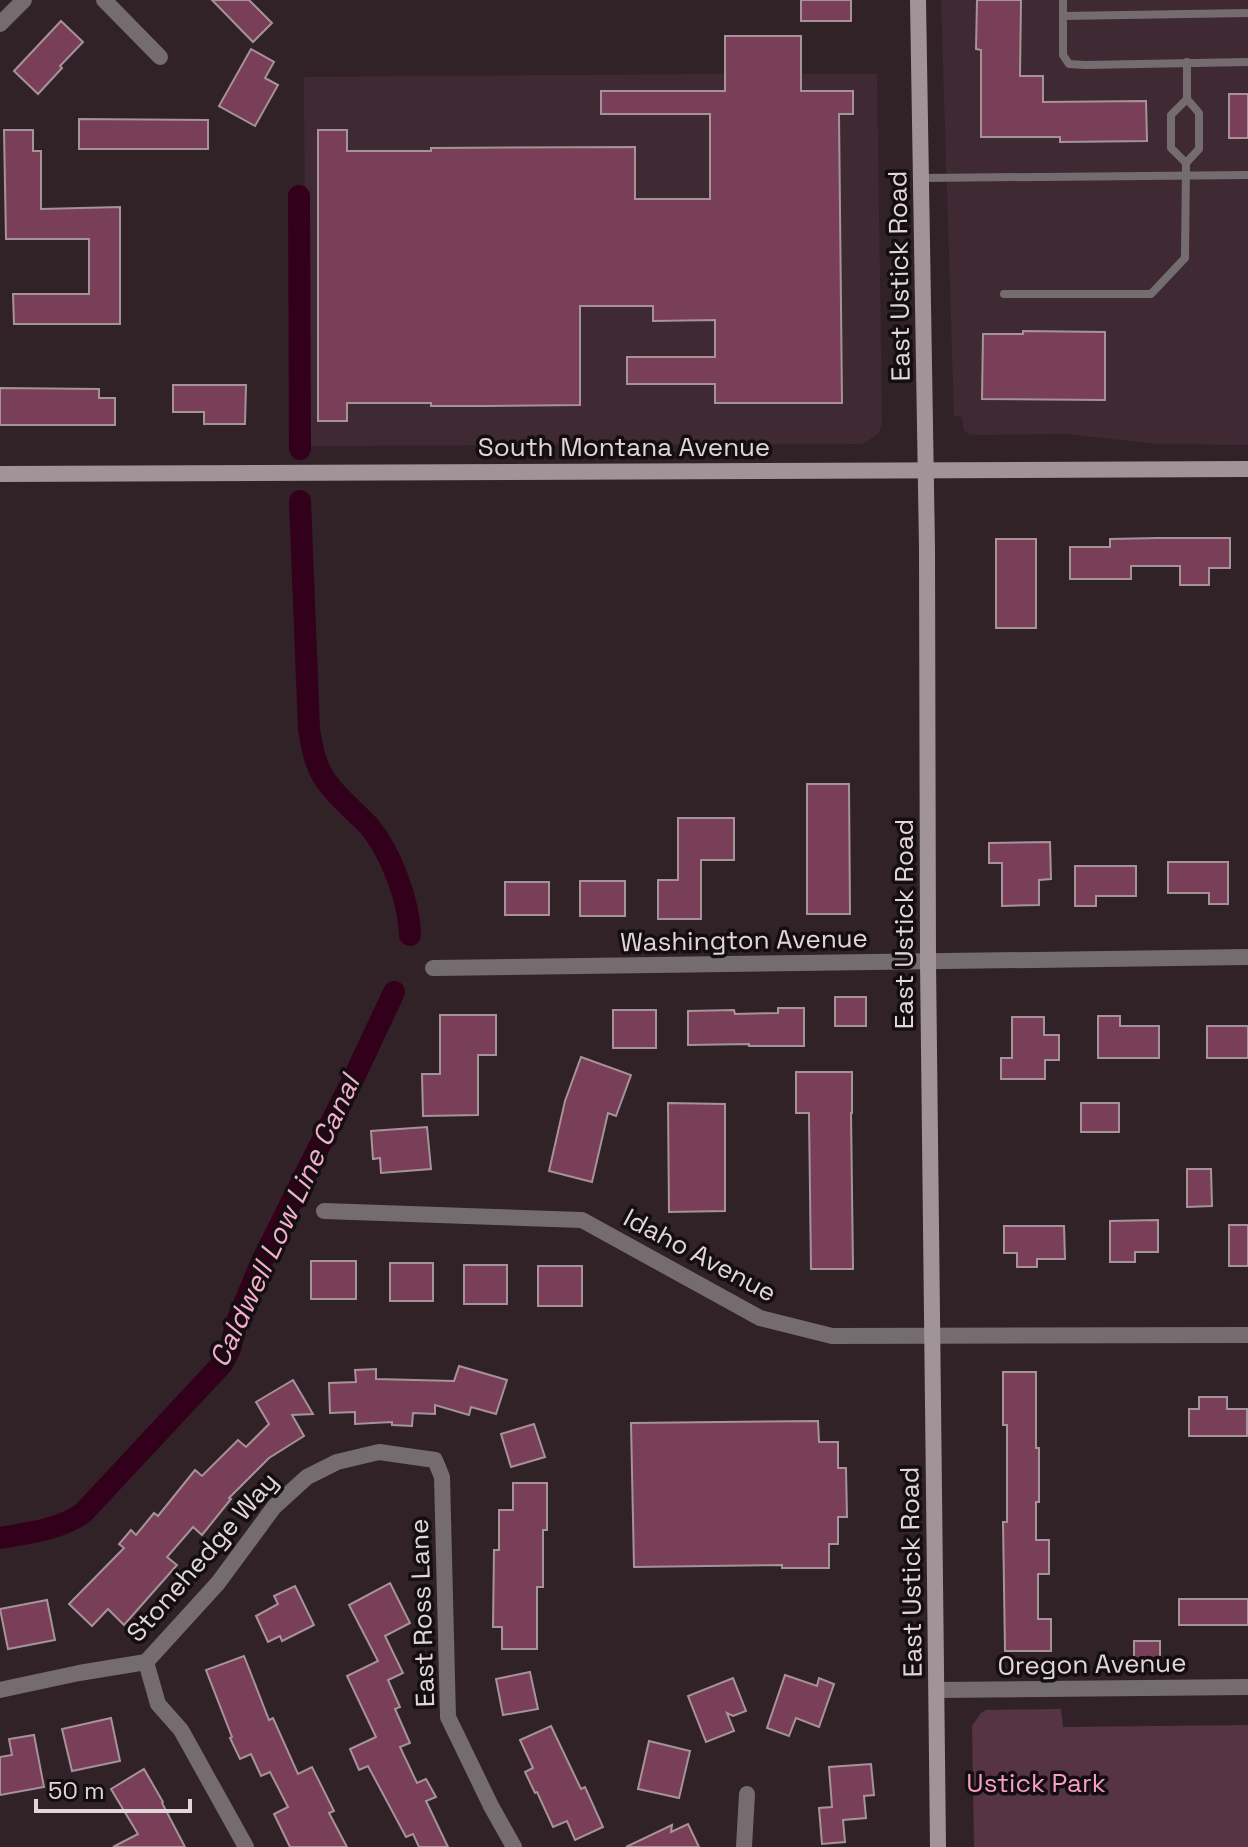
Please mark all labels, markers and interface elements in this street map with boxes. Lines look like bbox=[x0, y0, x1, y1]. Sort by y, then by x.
street label: East Ustick Road bbox=[880, 170, 918, 382]
street label: South Montana Avenue bbox=[478, 430, 770, 464]
street label: East Ustick Road bbox=[887, 819, 921, 1029]
street label: Washington Avenue bbox=[620, 921, 868, 959]
water label: Caldwell Low Line Canal bbox=[201, 1067, 369, 1373]
street label: Idaho Avenue bbox=[618, 1201, 782, 1309]
street label: Stonehedge Way bbox=[119, 1465, 285, 1649]
street label: East Ustick Road bbox=[892, 1466, 930, 1678]
street label: East Ross Lane bbox=[402, 1518, 442, 1708]
street label: Oregon Avenue bbox=[997, 1645, 1187, 1683]
scale bar bbox=[36, 1763, 190, 1813]
park label: Ustick Park bbox=[966, 1766, 1106, 1800]
text: 50 m bbox=[48, 1775, 105, 1806]

